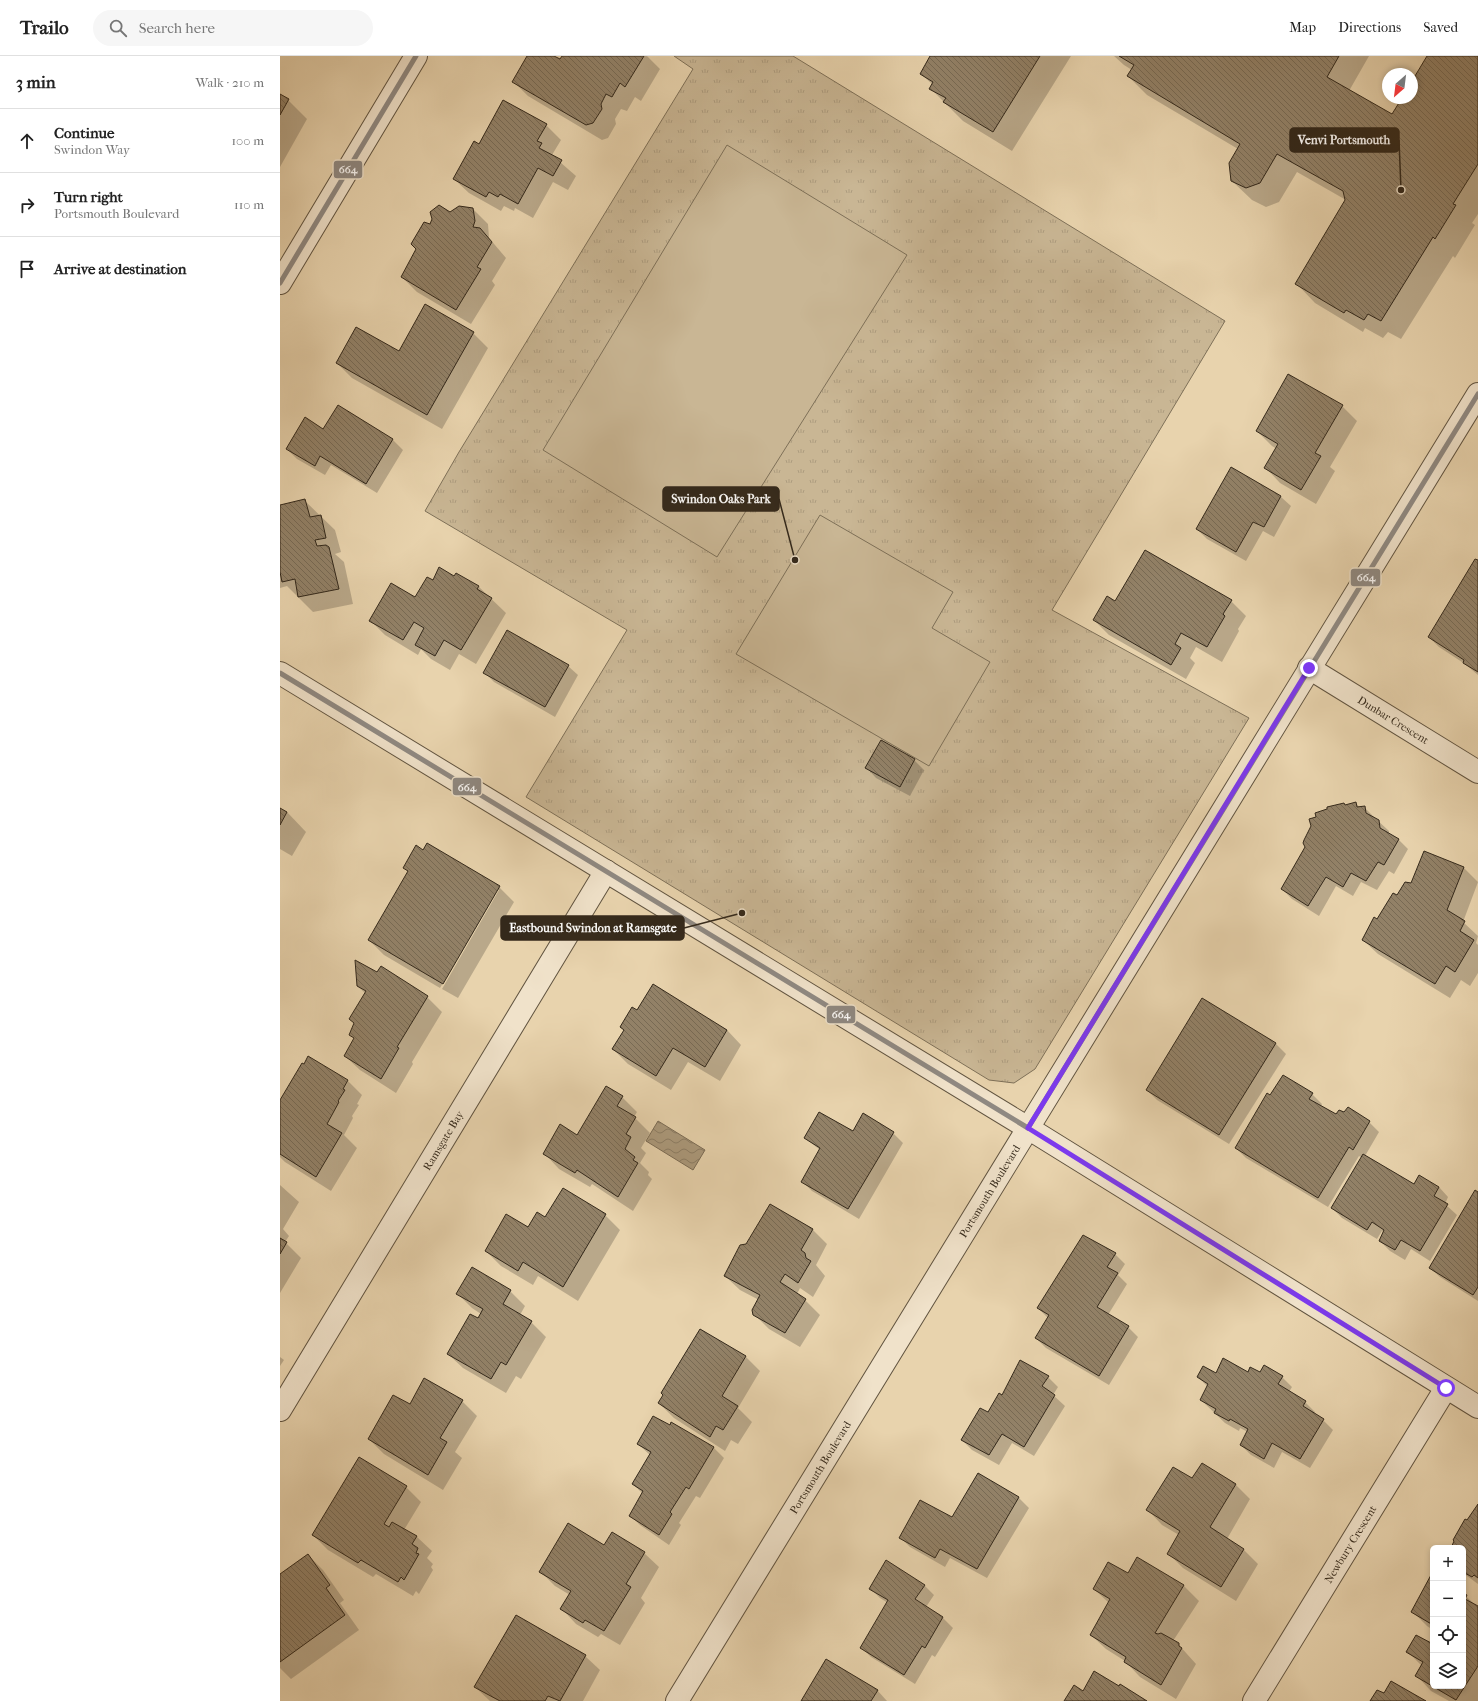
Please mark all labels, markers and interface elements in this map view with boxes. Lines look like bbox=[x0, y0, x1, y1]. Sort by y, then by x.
search box bbox=[93, 10, 373, 46]
text: Trailo bbox=[20, 17, 69, 39]
icon: search bbox=[107, 17, 129, 39]
text: Search here bbox=[139, 19, 215, 37]
text: Map bbox=[1289, 19, 1316, 36]
text: Directions bbox=[1338, 19, 1401, 36]
text: Saved bbox=[1423, 19, 1458, 36]
north arrow bbox=[1382, 68, 1418, 104]
text: 3 min bbox=[16, 72, 56, 92]
text: Walk · 210 m bbox=[196, 75, 264, 90]
text: Continue bbox=[54, 124, 114, 142]
callout: Venvi Portsmouth bbox=[1290, 128, 1399, 152]
icon: ahead bbox=[16, 130, 38, 152]
text: 100 m bbox=[231, 133, 264, 148]
text: Venvi Portsmouth bbox=[1297, 133, 1390, 147]
text: Swindon Way bbox=[54, 142, 130, 157]
line badge: 664 bbox=[333, 160, 363, 179]
text: 664 bbox=[339, 163, 358, 176]
text: Turn right bbox=[54, 188, 123, 206]
icon: right bbox=[16, 194, 38, 216]
text: 110 m bbox=[234, 197, 264, 212]
text: Portsmouth Boulevard bbox=[54, 206, 179, 221]
icon: arrive bbox=[16, 258, 38, 280]
text: Arrive at destination bbox=[54, 260, 186, 278]
callout: Swindon Oaks Park bbox=[663, 487, 779, 511]
text: Swindon Oaks Park bbox=[671, 492, 772, 506]
line badge: 664 bbox=[1350, 568, 1381, 587]
text: 664 bbox=[1357, 571, 1376, 584]
route end bbox=[1300, 659, 1318, 677]
street label: Dunbar Crescent bbox=[1355, 693, 1431, 747]
line badge: 664 bbox=[452, 777, 482, 796]
text: 664 bbox=[458, 781, 477, 794]
callout: Eastbound Swindon at Ramsgate bbox=[501, 916, 684, 940]
text: Eastbound Swindon at Ramsgate bbox=[509, 921, 677, 936]
line badge: 664 bbox=[826, 1005, 856, 1024]
text: 664 bbox=[832, 1008, 851, 1021]
street label: Ramsgate Bay bbox=[420, 1107, 467, 1173]
street label: Portsmouth Boulevard bbox=[956, 1142, 1023, 1240]
route start bbox=[1437, 1379, 1455, 1397]
street label: Portsmouth Boulevard bbox=[787, 1418, 854, 1516]
street label: Newbury Crescent bbox=[1322, 1503, 1379, 1585]
map controls bbox=[1430, 1545, 1466, 1689]
button: + bbox=[1430, 1545, 1466, 1581]
button: − bbox=[1430, 1581, 1466, 1617]
button: locate bbox=[1430, 1617, 1466, 1653]
button: layers bbox=[1430, 1653, 1466, 1689]

